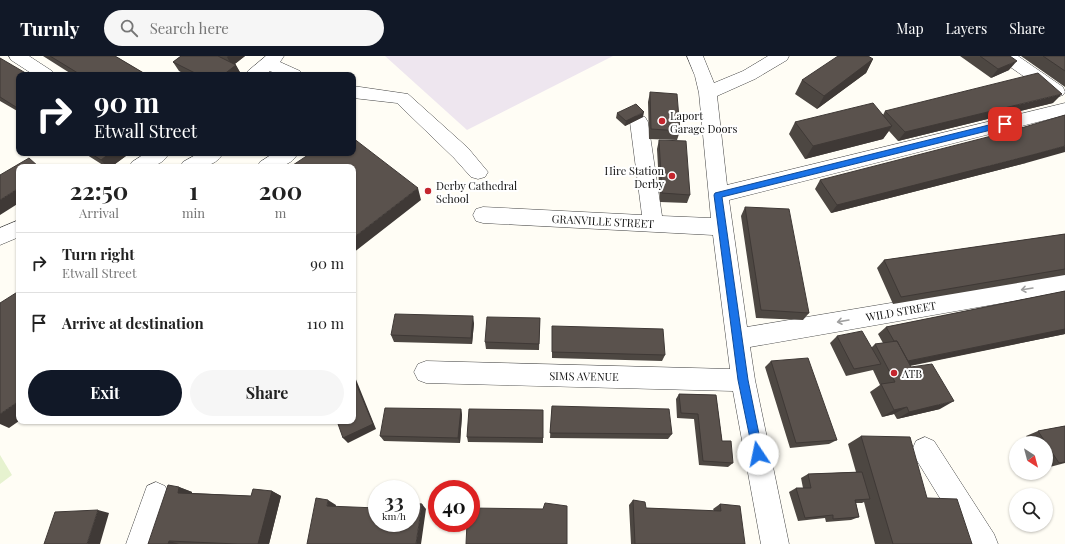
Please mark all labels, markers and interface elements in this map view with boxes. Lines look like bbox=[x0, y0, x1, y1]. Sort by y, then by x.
search box bbox=[104, 10, 384, 46]
text: Turnly bbox=[20, 15, 80, 41]
icon: search bbox=[118, 17, 140, 39]
text: Search here bbox=[150, 18, 229, 38]
text: Map bbox=[896, 19, 924, 38]
text: Layers bbox=[946, 19, 987, 38]
text: Share bbox=[1009, 19, 1045, 38]
text: 90 m bbox=[94, 83, 159, 120]
icon: right bbox=[28, 88, 80, 140]
pin bbox=[988, 107, 1022, 141]
place label: Laport Garage Doors bbox=[670, 108, 737, 136]
icon: arrive bbox=[994, 113, 1016, 135]
marker: Laport Garage Doors bbox=[657, 116, 667, 126]
text: Etwall Street bbox=[94, 119, 197, 143]
place label: Hire Station Derby bbox=[604, 163, 664, 191]
marker: Hire Station Derby bbox=[667, 171, 677, 181]
text: 22:50 bbox=[70, 174, 128, 206]
text: 1 bbox=[189, 174, 198, 206]
text: 200 bbox=[259, 174, 302, 206]
place label: Derby Cathedral School bbox=[436, 178, 517, 206]
marker: Derby Cathedral School bbox=[423, 186, 433, 196]
text: Arrival bbox=[79, 204, 119, 221]
text: min bbox=[182, 204, 205, 221]
text: m bbox=[275, 204, 286, 221]
street label: GRANVILLE STREET bbox=[551, 211, 655, 231]
text: Turn right bbox=[62, 244, 135, 264]
icon: right bbox=[28, 252, 50, 274]
text: 90 m bbox=[310, 253, 344, 273]
text: Etwall Street bbox=[62, 264, 137, 281]
one-way arrow bbox=[1020, 285, 1033, 293]
street label: WILD STREET bbox=[864, 297, 937, 325]
icon: arrive bbox=[28, 312, 50, 334]
text: Arrive at destination bbox=[62, 313, 204, 333]
text: 110 m bbox=[307, 313, 344, 333]
one-way arrow bbox=[837, 317, 850, 325]
place label: ATB bbox=[901, 366, 922, 381]
street label: SIMS AVENUE bbox=[549, 368, 619, 384]
marker: ATB bbox=[889, 368, 899, 378]
button: Exit bbox=[28, 370, 182, 416]
button: Share bbox=[190, 370, 344, 416]
position arrow bbox=[737, 433, 779, 475]
north arrow bbox=[1009, 436, 1053, 480]
map controls bbox=[1009, 436, 1053, 532]
speed limit sign: 40 bbox=[428, 480, 480, 532]
text: 33 bbox=[384, 487, 404, 514]
button: search bbox=[1009, 488, 1053, 532]
text: km/h bbox=[382, 509, 406, 523]

